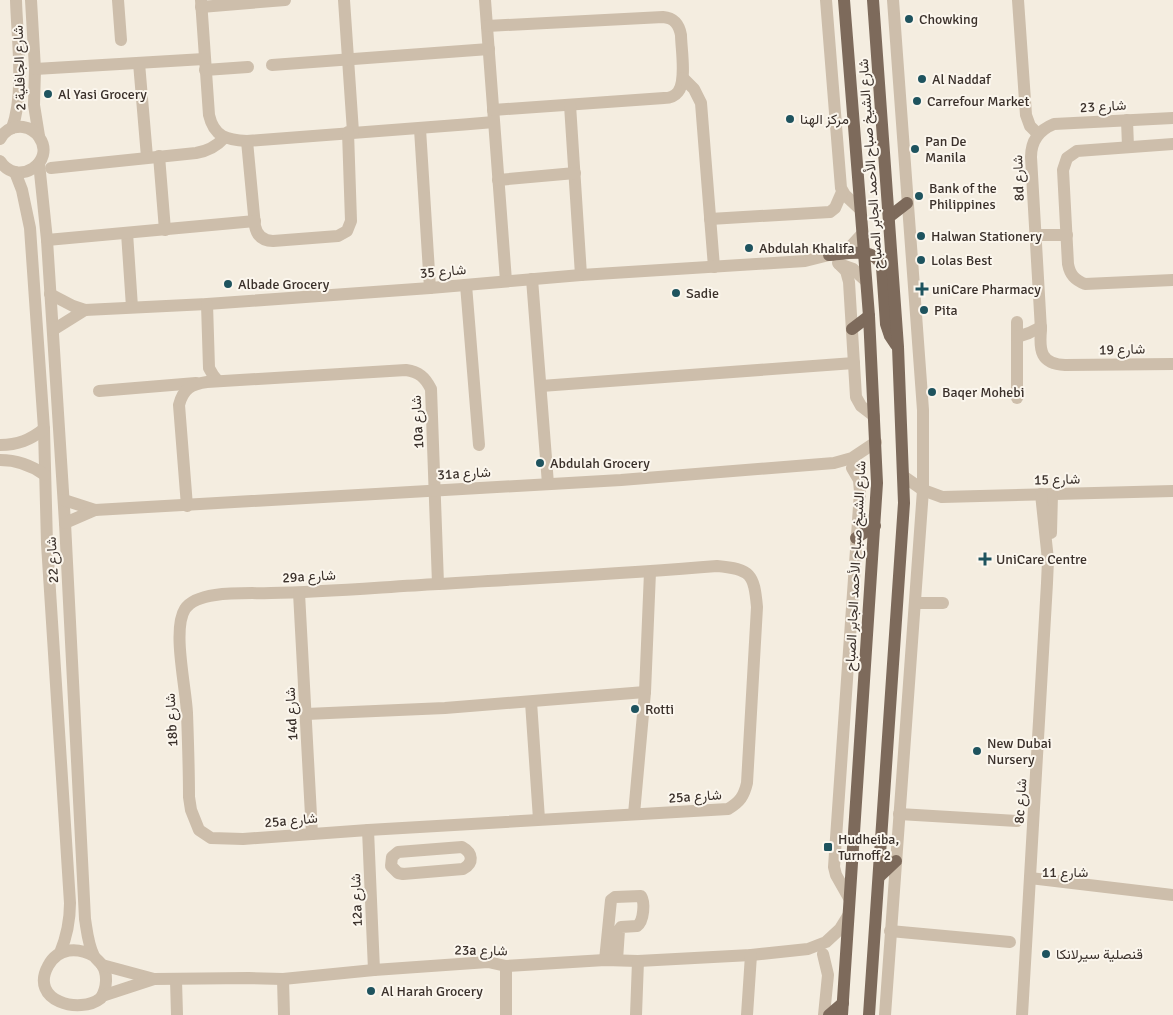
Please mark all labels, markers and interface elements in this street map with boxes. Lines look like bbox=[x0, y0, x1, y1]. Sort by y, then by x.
place label: Chowking bbox=[919, 11, 978, 28]
marker: Chowking bbox=[903, 13, 915, 25]
street label: شارع الجافلية 2 bbox=[10, 25, 31, 111]
street label: شارع الشيخ صباح الأحمد الجابر الصباح bbox=[855, 58, 888, 270]
place label: Al Naddaf bbox=[932, 71, 992, 88]
marker: Al Naddaf bbox=[916, 73, 928, 85]
place label: Al Yasi Grocery bbox=[58, 86, 147, 103]
marker: Al Yasi Grocery bbox=[42, 88, 54, 100]
place label: Carrefour Market bbox=[927, 93, 1030, 110]
marker: Carrefour Market bbox=[911, 95, 923, 107]
street label: شارع 23 bbox=[1079, 97, 1127, 118]
place label: مركز الهنا bbox=[800, 111, 849, 128]
marker: مركز الهنا bbox=[784, 113, 796, 125]
place label: Pan De Manila bbox=[925, 133, 967, 166]
marker: Pan De Manila bbox=[909, 143, 921, 155]
street label: 8d شارع bbox=[1009, 155, 1030, 201]
place label: Bank of the Philippines bbox=[929, 180, 997, 213]
marker: Bank of the Philippines bbox=[913, 190, 925, 202]
place label: Halwan Stationery bbox=[931, 228, 1042, 245]
marker: Halwan Stationery bbox=[915, 230, 927, 242]
place label: Abdulah Khalifa bbox=[759, 240, 855, 257]
marker: Abdulah Khalifa bbox=[743, 242, 755, 254]
place label: Lolas Best bbox=[931, 252, 992, 269]
marker: Lolas Best bbox=[915, 254, 927, 266]
street label: شارع 35 bbox=[419, 261, 467, 284]
place label: Albade Grocery bbox=[238, 276, 330, 293]
marker: Albade Grocery bbox=[222, 278, 234, 290]
place label: uniCare Pharmacy bbox=[932, 281, 1041, 298]
marker: uniCare Pharmacy bbox=[916, 283, 928, 295]
place label: Sadie bbox=[686, 285, 719, 302]
marker: Sadie bbox=[670, 287, 682, 299]
place label: Pita bbox=[934, 302, 958, 319]
marker: Pita bbox=[918, 304, 930, 316]
street label: شارع 19 bbox=[1099, 341, 1145, 360]
place label: Baqer Mohebi bbox=[942, 384, 1025, 401]
marker: Baqer Mohebi bbox=[926, 386, 938, 398]
street label: 10a شارع bbox=[408, 395, 429, 449]
place label: Abdulah Grocery bbox=[550, 455, 650, 472]
marker: Abdulah Grocery bbox=[534, 457, 546, 469]
street label: شارع الشيخ صباح الأحمد الجابر الصباح bbox=[841, 460, 872, 672]
street label: 31a شارع bbox=[437, 464, 491, 485]
street label: شارع 15 bbox=[1034, 471, 1080, 490]
street label: شارع 22 bbox=[43, 536, 64, 584]
place label: UniCare Centre bbox=[996, 551, 1087, 568]
marker: UniCare Centre bbox=[978, 552, 992, 566]
street label: 29a شارع bbox=[282, 567, 336, 588]
street label: 14d شارع bbox=[282, 687, 303, 741]
street label: 18b شارع bbox=[162, 693, 183, 747]
place label: Rotti bbox=[645, 701, 674, 718]
marker: Rotti bbox=[629, 703, 641, 715]
place label: New Dubai Nursery bbox=[987, 735, 1052, 768]
marker: New Dubai Nursery bbox=[971, 745, 983, 757]
street label: 8c شارع bbox=[1010, 778, 1033, 824]
street label: 25a شارع bbox=[668, 786, 722, 809]
street label: 25a شارع bbox=[264, 810, 319, 833]
place label: Hudheiba, Turnoff 2 bbox=[838, 831, 899, 864]
marker: Hudheiba, Turnoff 2 bbox=[822, 841, 834, 853]
street label: شارع 11 bbox=[1042, 864, 1088, 883]
street label: 12a شارع bbox=[347, 873, 368, 927]
street label: 23a شارع bbox=[454, 942, 508, 961]
place label: قنصلية سيرلانكا bbox=[1056, 946, 1143, 963]
marker: قنصلية سيرلانكا bbox=[1040, 948, 1052, 960]
place label: Al Harah Grocery bbox=[381, 983, 483, 1000]
marker: Al Harah Grocery bbox=[365, 985, 377, 997]

